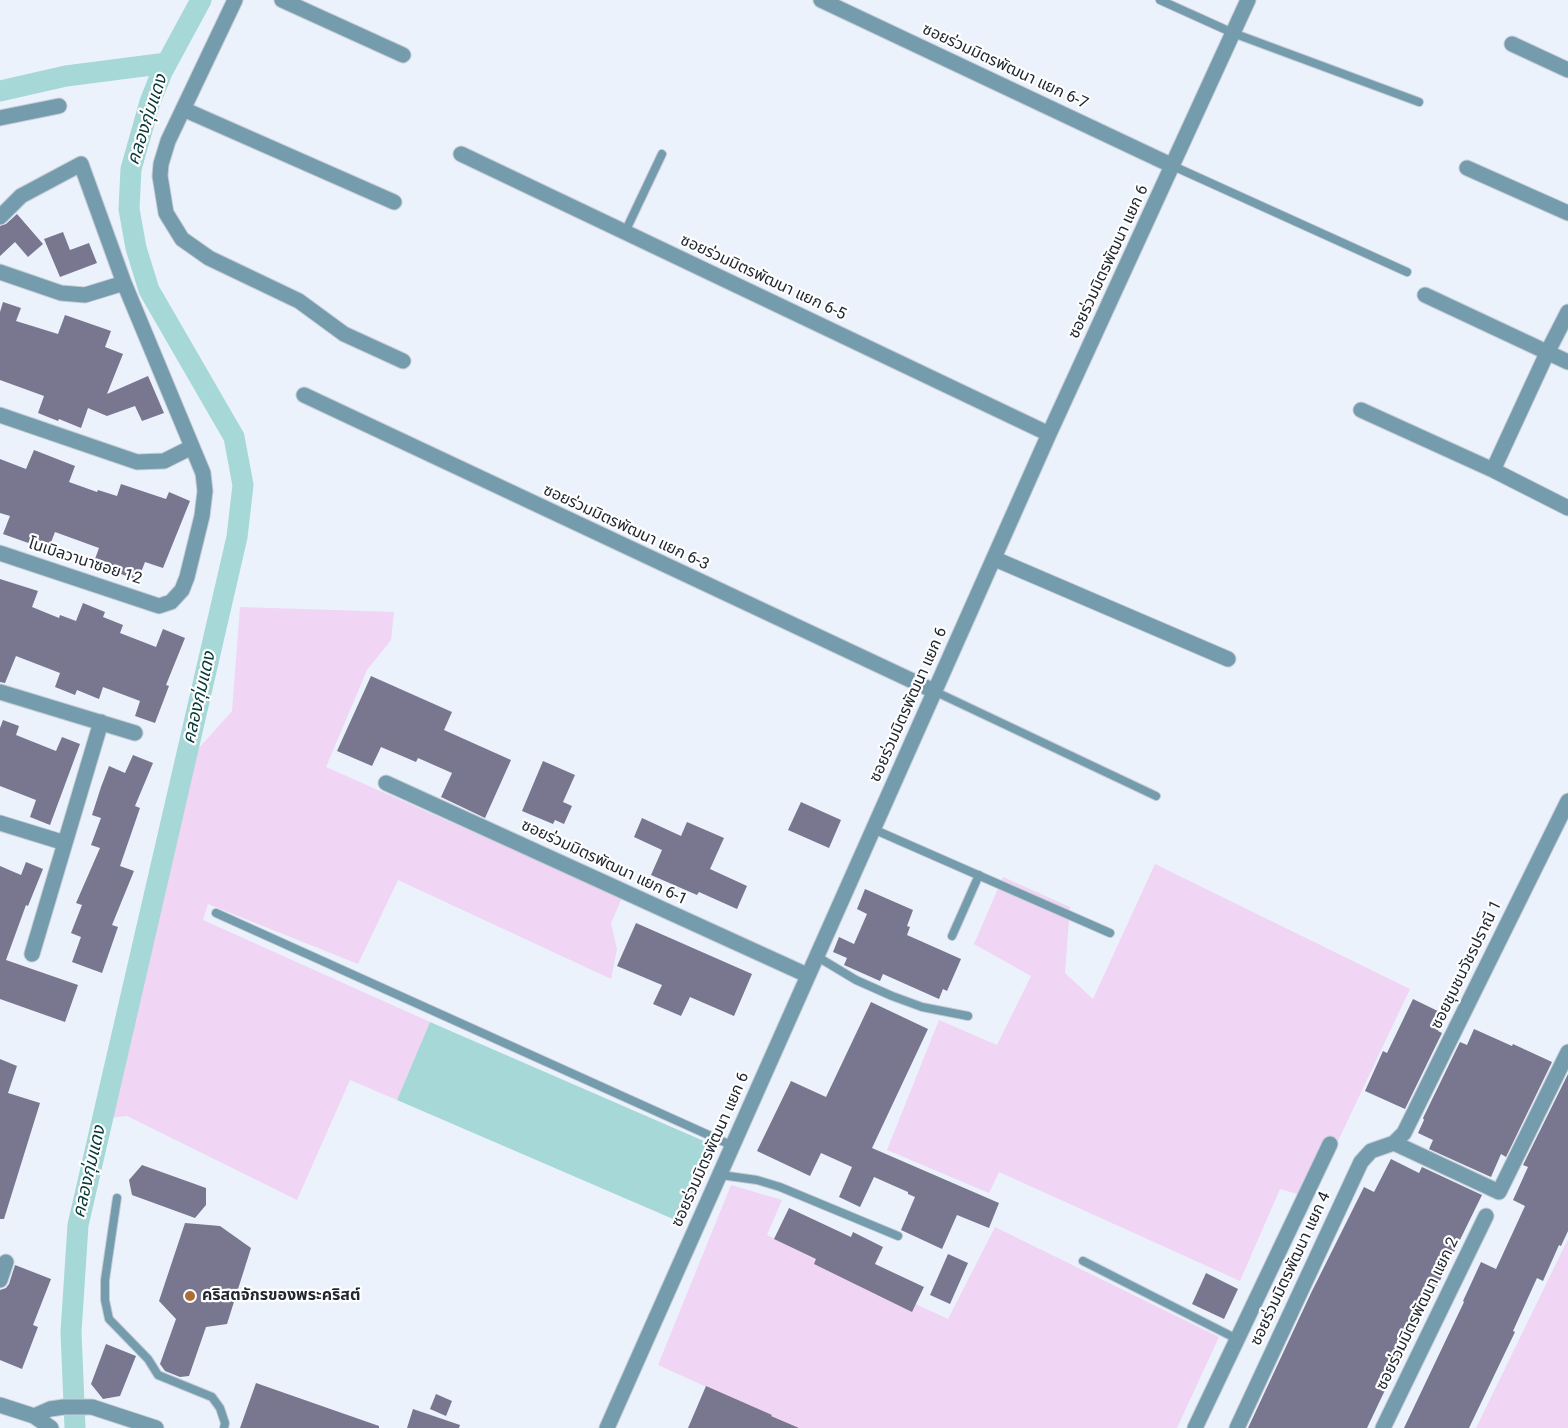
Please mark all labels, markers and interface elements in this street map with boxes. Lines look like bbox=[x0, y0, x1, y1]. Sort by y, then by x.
street label: ซอยร่วมมิตรพัฒนา แยก 6-7 bbox=[919, 20, 1091, 114]
water label: คลองกุ่มแดง bbox=[123, 72, 173, 168]
street label: ซอยร่วมมิตรพัฒนา แยก 6 bbox=[1065, 182, 1153, 342]
street label: ซอยร่วมมิตรพัฒนา แยก 6-5 bbox=[677, 231, 849, 325]
street label: ซอยร่วมมิตรพัฒนา แยก 6-3 bbox=[540, 481, 712, 575]
street label: โนเบิลวานาซอย 12 bbox=[26, 535, 144, 589]
street label: ซอยร่วมมิตรพัฒนา แยก 6 bbox=[866, 625, 952, 785]
water label: คลองกุ่มแดง bbox=[179, 650, 221, 746]
street label: ซอยร่วมมิตรพัฒนา แยก 6-1 bbox=[518, 816, 690, 910]
street label: ซอยชุมชนวัชรปราณี 1 bbox=[1428, 898, 1506, 1032]
street label: ซอยร่วมมิตรพัฒนา แยก 6 bbox=[668, 1070, 754, 1230]
water label: คลองกุ่มแดง bbox=[69, 1124, 111, 1220]
street label: ซอยร่วมมิตรพัฒนา แยก 4 bbox=[1247, 1189, 1335, 1349]
street label: ซอยร่วมมิตรพัฒนา แยก 2 bbox=[1373, 1235, 1463, 1393]
place label: คริสตจักรของพระคริสต์ bbox=[202, 1286, 360, 1306]
marker: คริสตจักรของพระคริสต์ bbox=[183, 1289, 197, 1303]

